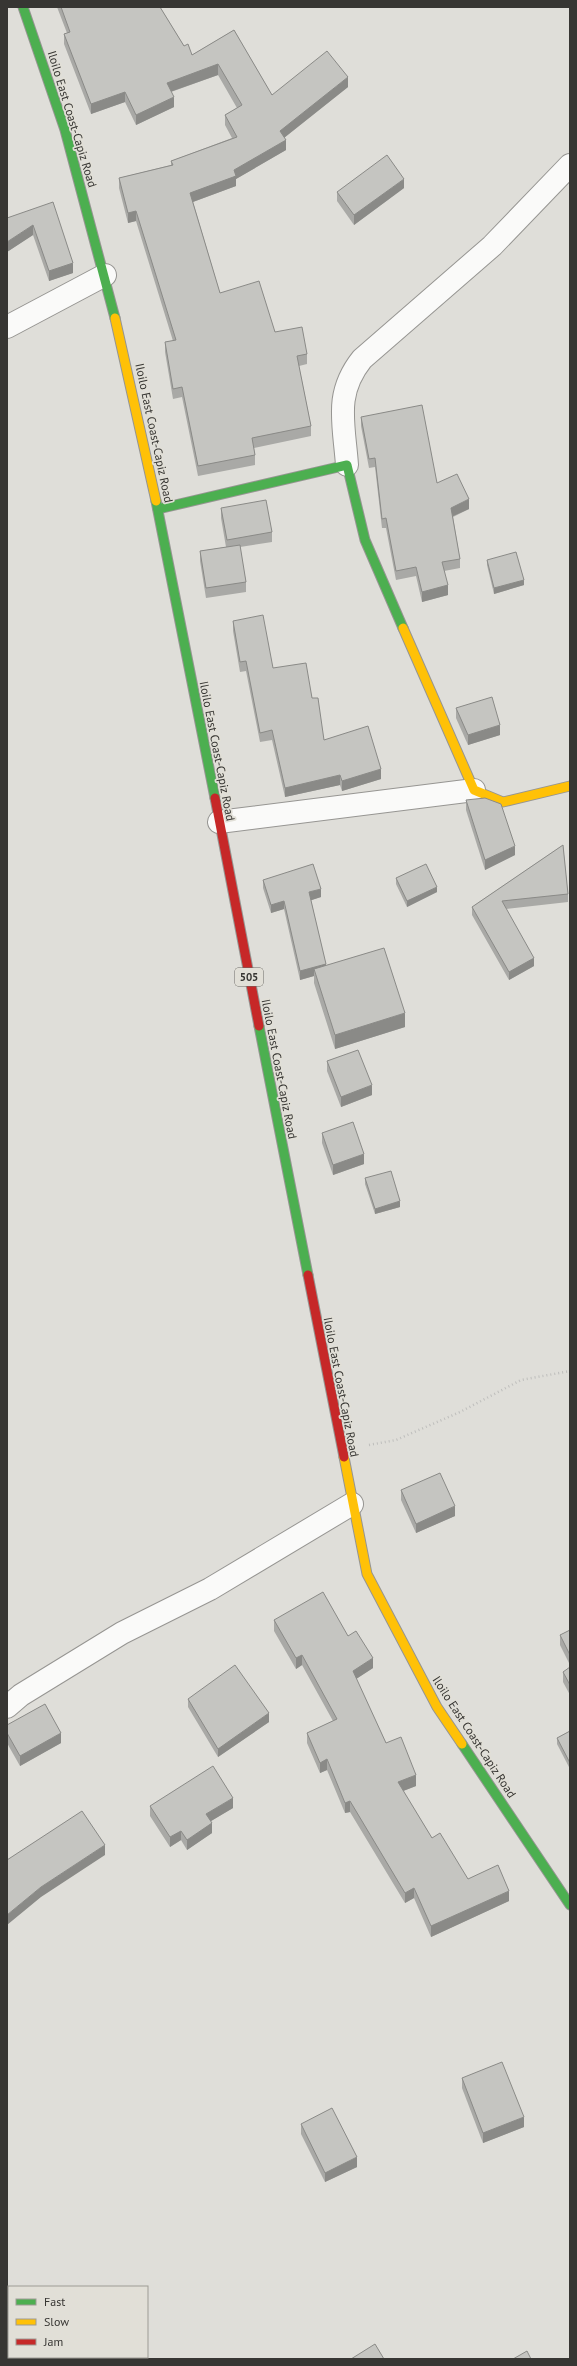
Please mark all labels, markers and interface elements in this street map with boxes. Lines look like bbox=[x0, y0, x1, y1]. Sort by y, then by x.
street label: Iloilo East Coast-Capiz Road bbox=[45, 49, 100, 189]
street label: Iloilo East Coast-Capiz Road bbox=[132, 362, 177, 504]
street label: Iloilo East Coast-Capiz Road bbox=[197, 680, 238, 822]
road number: 505 bbox=[235, 968, 263, 986]
street label: Iloilo East Coast-Capiz Road bbox=[259, 998, 300, 1140]
street label: Iloilo East Coast-Capiz Road bbox=[321, 1316, 362, 1458]
street label: Iloilo East Coast-Capiz Road bbox=[429, 1673, 519, 1800]
legend bbox=[8, 2286, 148, 2358]
text: Fast bbox=[44, 2294, 65, 2309]
text: Slow bbox=[44, 2314, 69, 2329]
text: Jam bbox=[43, 2334, 63, 2349]

